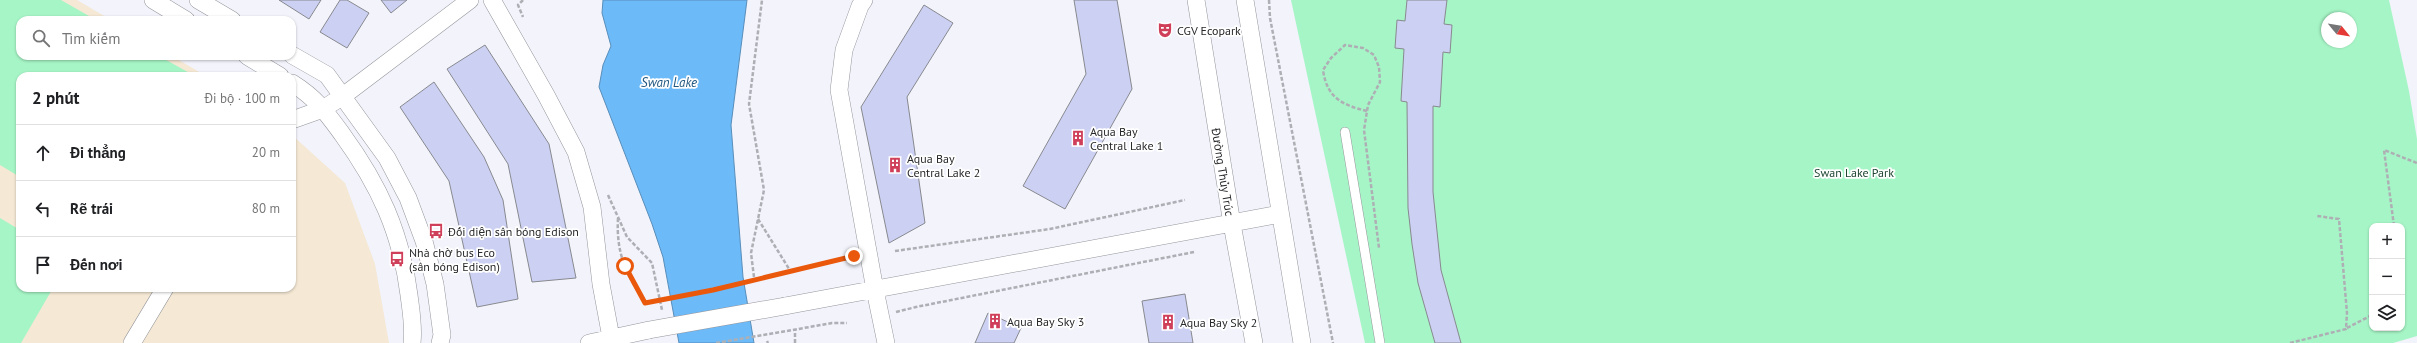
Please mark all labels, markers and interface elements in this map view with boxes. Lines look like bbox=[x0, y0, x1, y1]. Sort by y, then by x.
north arrow bbox=[2321, 12, 2357, 48]
search box bbox=[16, 16, 296, 60]
theatre icon: CGV Ecopark bbox=[1156, 21, 1174, 39]
place label: CGV Ecopark bbox=[1177, 23, 1241, 38]
icon: search bbox=[30, 27, 52, 49]
text: Tìm kiếm bbox=[62, 29, 120, 48]
water label: Swan Lake bbox=[641, 74, 697, 91]
text: 2 phút bbox=[32, 87, 79, 109]
text: Đi bộ · 100 m bbox=[205, 90, 280, 107]
place label: Aqua Bay Central Lake 1 bbox=[1090, 124, 1163, 153]
street label: Đường Thủy Trúc bbox=[1208, 126, 1237, 218]
building icon: Aqua Bay Central Lake 1 bbox=[1069, 129, 1087, 147]
icon: ahead bbox=[32, 142, 54, 164]
text: Đi thẳng bbox=[70, 143, 126, 162]
text: 20 m bbox=[252, 144, 280, 161]
place label: Aqua Bay Central Lake 2 bbox=[907, 151, 980, 180]
building icon: Aqua Bay Central Lake 2 bbox=[886, 156, 904, 174]
park label: Swan Lake Park bbox=[1814, 165, 1894, 180]
icon: left bbox=[32, 198, 54, 220]
text: Rẽ trái bbox=[70, 199, 113, 218]
text: 80 m bbox=[252, 200, 280, 217]
bus stop icon: Đối diện sân bóng Edison bbox=[427, 222, 445, 240]
map controls bbox=[2369, 223, 2405, 331]
button: + bbox=[2369, 223, 2405, 259]
place label: Đối diện sân bóng Edison bbox=[447, 224, 579, 239]
place label: Nhà chờ bus Eco (sân bóng Edison) bbox=[409, 245, 500, 274]
route end bbox=[845, 247, 863, 265]
bus stop icon: Nhà chờ bus Eco (sân bóng Edison) bbox=[388, 250, 406, 268]
icon: arrive bbox=[32, 254, 54, 276]
text: Đến nơi bbox=[70, 255, 123, 274]
route start bbox=[616, 257, 634, 275]
button: − bbox=[2369, 259, 2405, 295]
button: layers bbox=[2369, 295, 2405, 331]
building icon: Aqua Bay Sky 3 bbox=[986, 312, 1004, 330]
building icon: Aqua Bay Sky 2 bbox=[1159, 313, 1177, 331]
place label: Aqua Bay Sky 3 bbox=[1007, 314, 1084, 329]
place label: Aqua Bay Sky 2 bbox=[1180, 315, 1257, 330]

